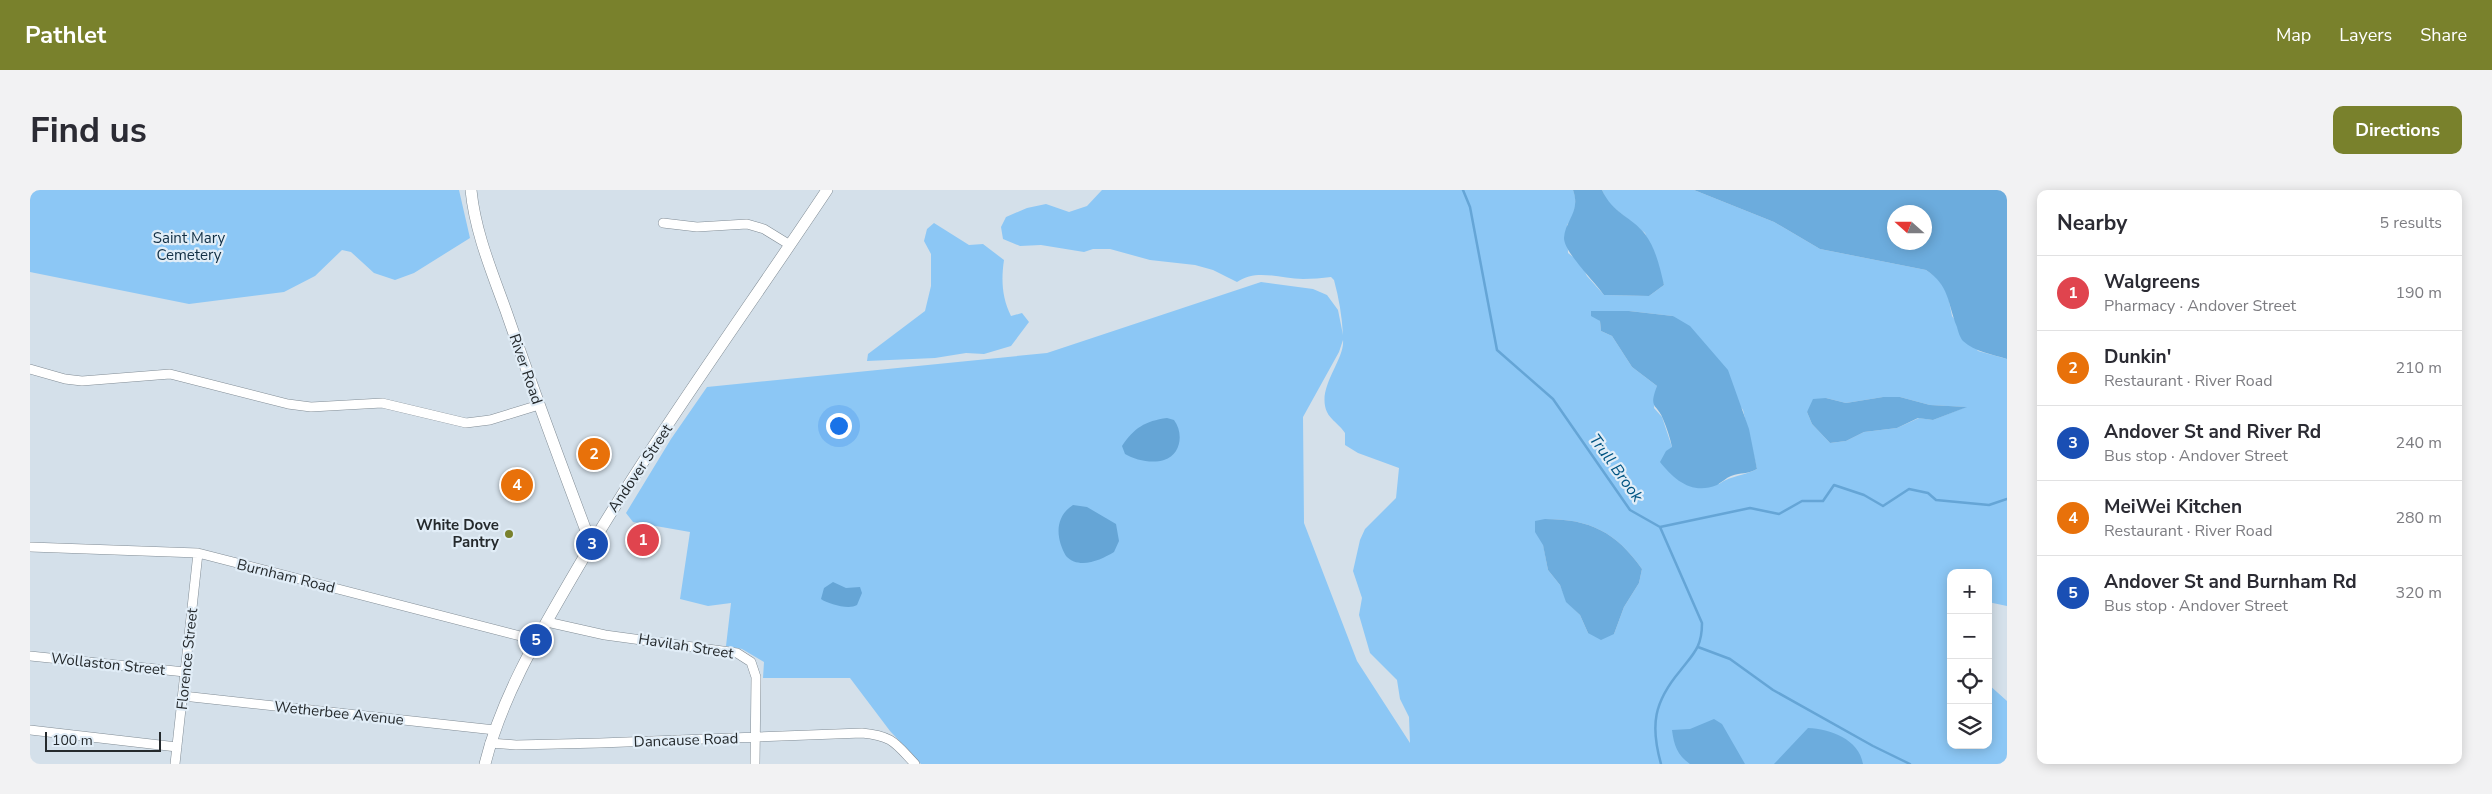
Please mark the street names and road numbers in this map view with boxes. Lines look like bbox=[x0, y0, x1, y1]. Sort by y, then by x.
street label: River Road bbox=[505, 331, 547, 407]
street label: Andover Street bbox=[603, 419, 677, 516]
street label: Burnham Road bbox=[235, 554, 337, 598]
street label: Florence Street bbox=[172, 606, 202, 711]
street label: Havilah Street bbox=[637, 629, 736, 664]
street label: Wollaston Street bbox=[50, 648, 167, 680]
street label: Wetherbee Avenue bbox=[273, 696, 405, 730]
street label: Dancause Road bbox=[633, 728, 739, 752]

